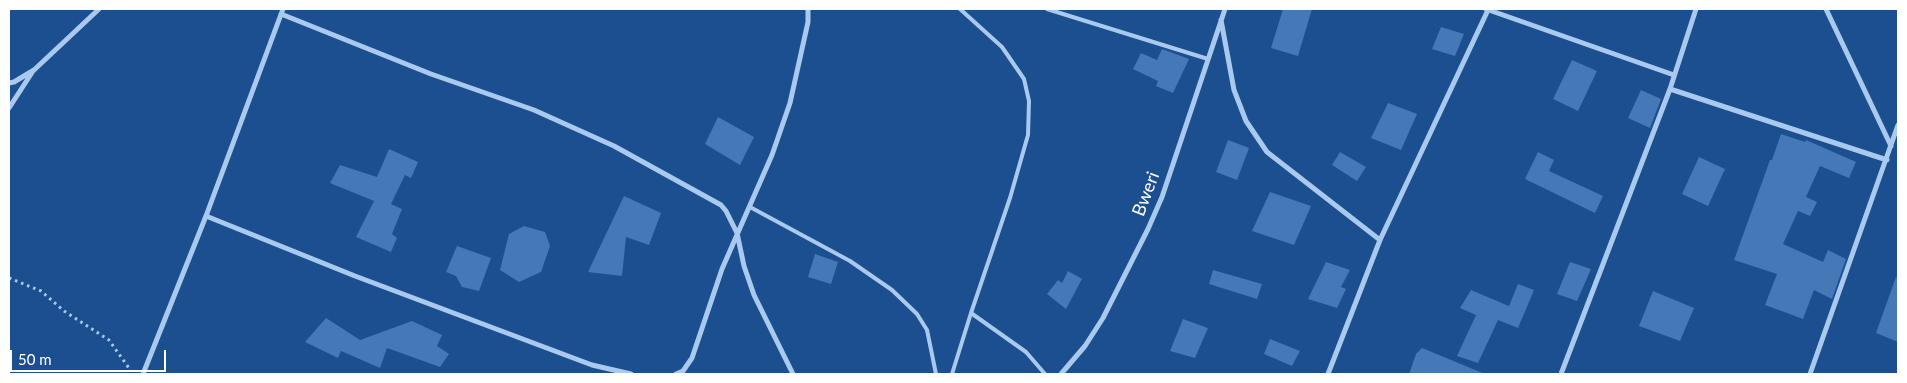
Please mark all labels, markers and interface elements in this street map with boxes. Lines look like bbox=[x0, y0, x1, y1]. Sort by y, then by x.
street label: Bweri bbox=[1128, 169, 1164, 219]
scale bar bbox=[12, 340, 169, 372]
text: 50 m bbox=[18, 350, 52, 368]

